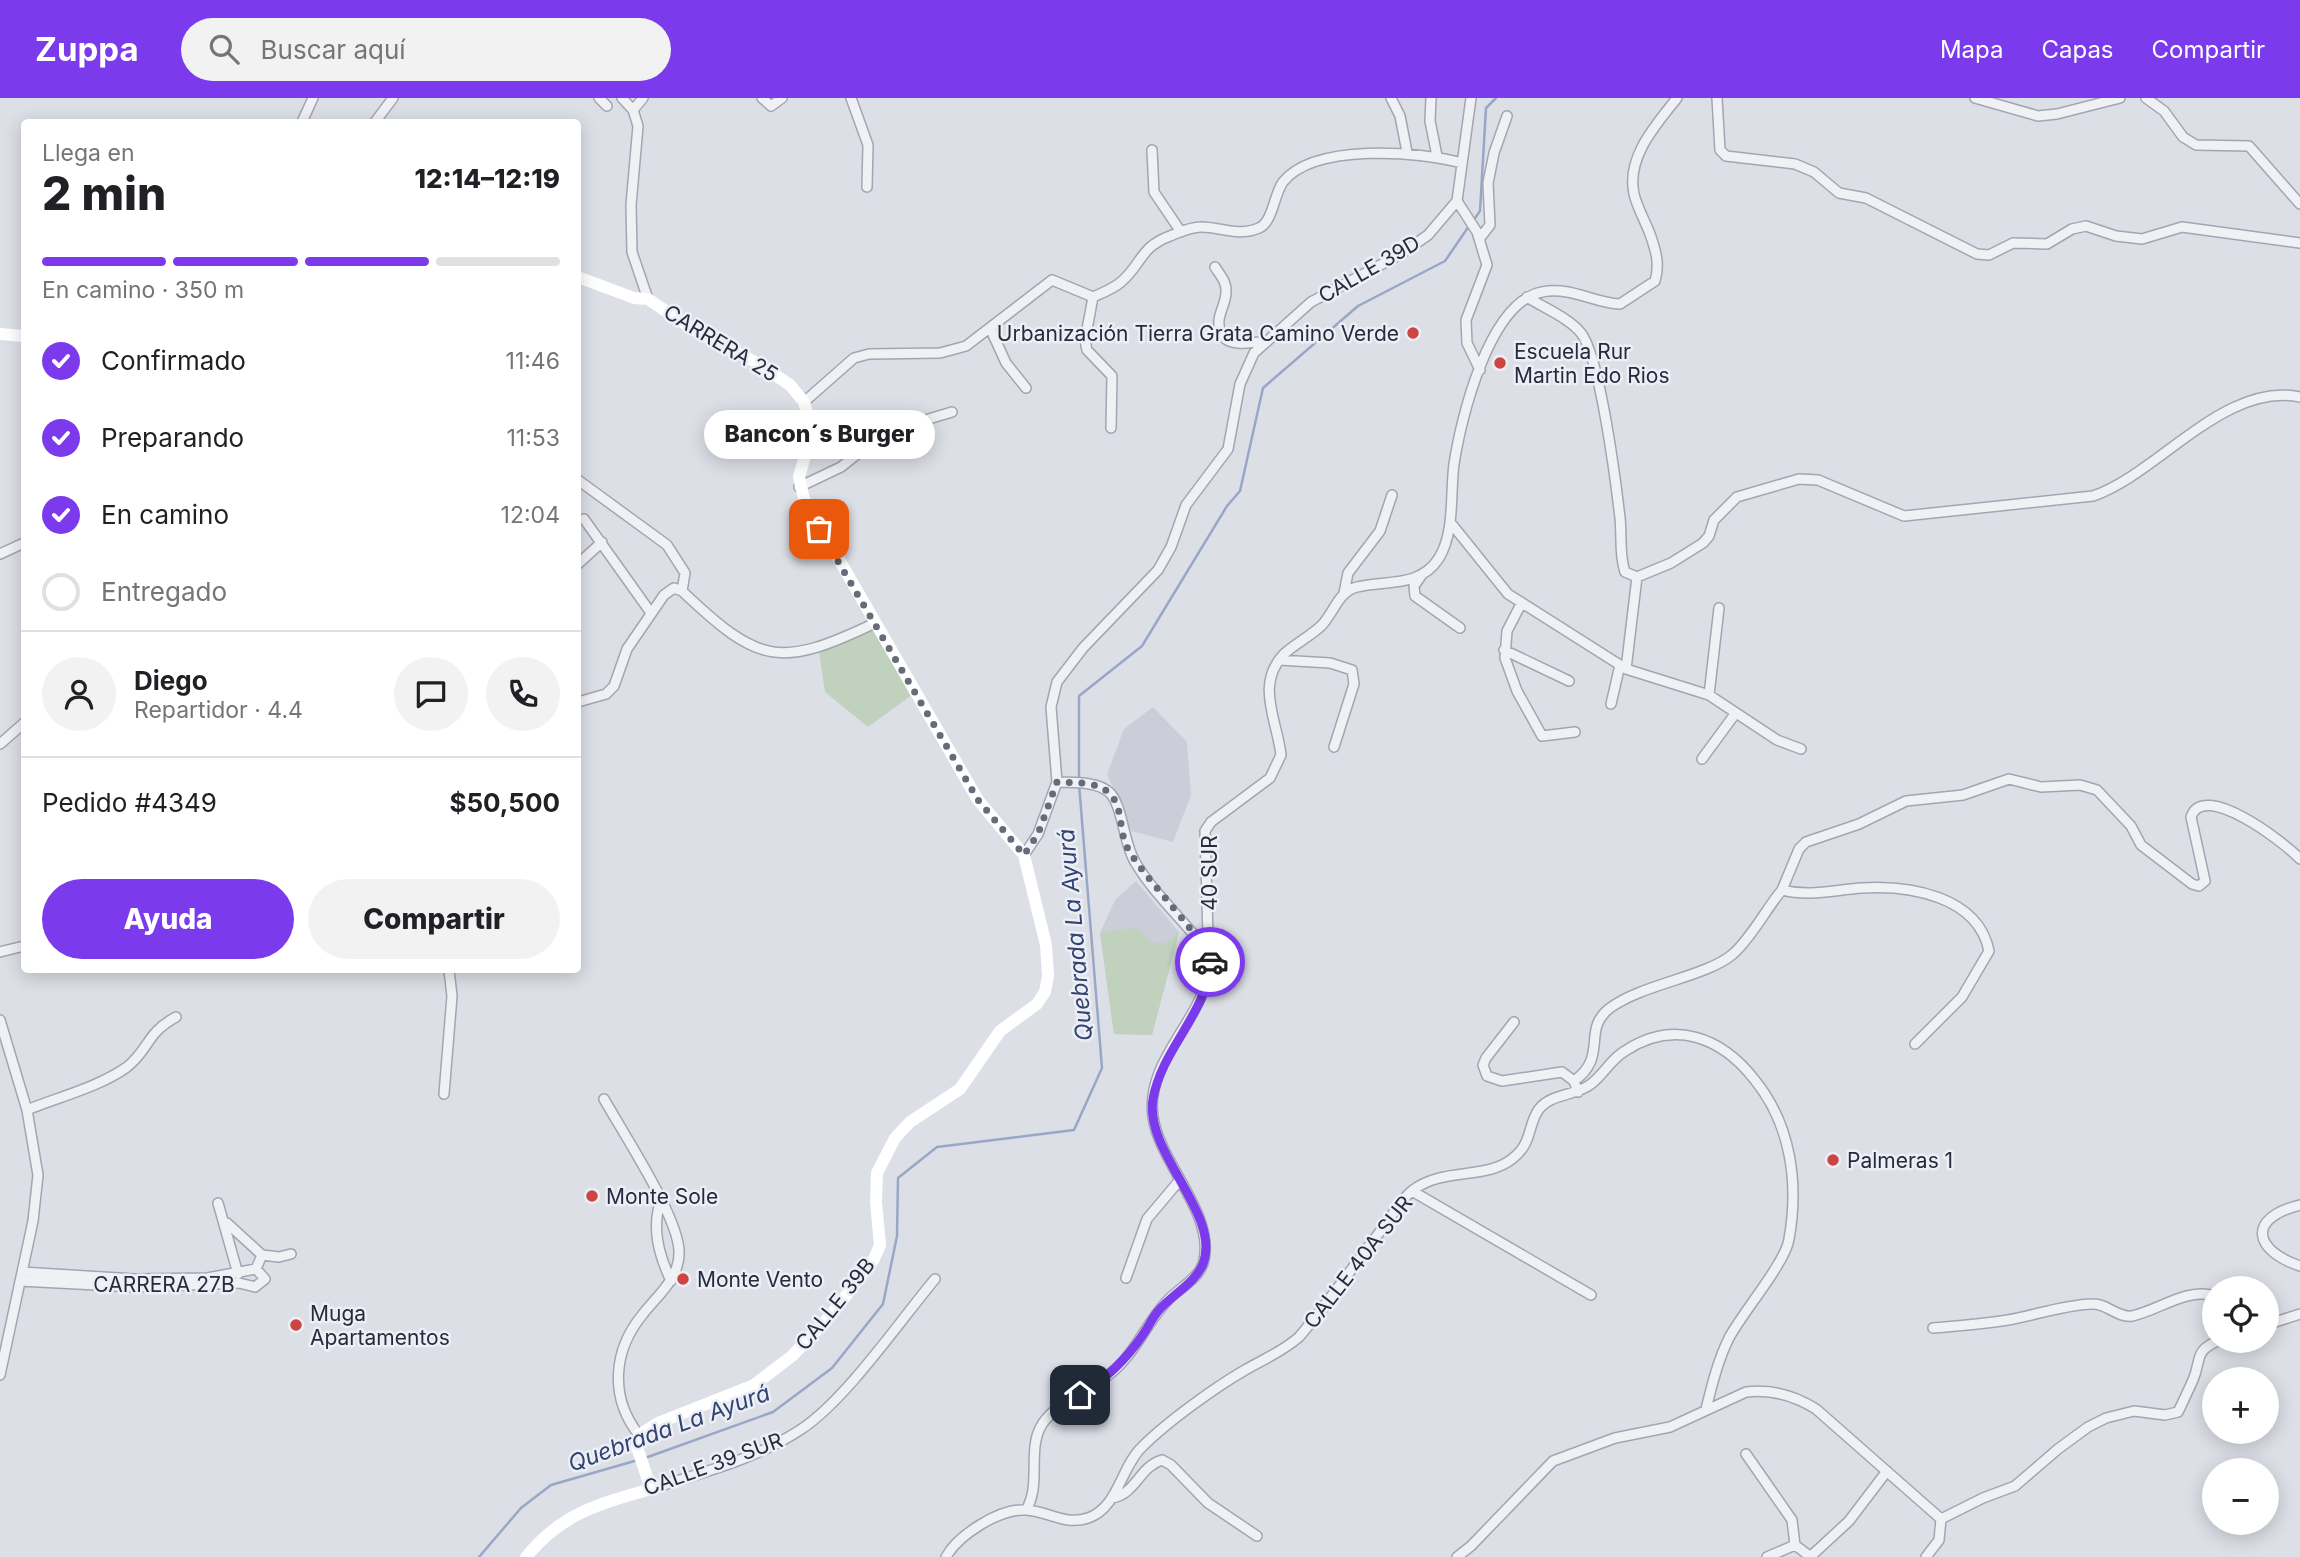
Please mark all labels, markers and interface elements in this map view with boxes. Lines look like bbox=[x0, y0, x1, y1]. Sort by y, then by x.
search box bbox=[181, 18, 671, 81]
text: Zuppa bbox=[35, 29, 139, 69]
icon: search bbox=[205, 30, 243, 68]
text: Buscar aquí bbox=[261, 34, 406, 65]
text: Mapa bbox=[1940, 35, 2003, 64]
text: Capas bbox=[2041, 35, 2114, 64]
text: Compartir bbox=[2152, 35, 2265, 64]
text: Llega en bbox=[42, 139, 134, 167]
text: 12:14–12:19 bbox=[414, 163, 560, 194]
text: 2 min bbox=[42, 165, 166, 221]
street label: CALLE 39D bbox=[1314, 230, 1424, 308]
text: En camino · 350 m bbox=[42, 276, 244, 304]
street label: CARRERA 25 bbox=[659, 299, 783, 387]
place label: Urbanización Tierra Grata Camino Verde bbox=[997, 321, 1399, 346]
marker: Urbanización Tierra Grata Camino Verde bbox=[1405, 325, 1421, 341]
place label: Escuela Rur Martin Edo Rios bbox=[1514, 339, 1670, 388]
icon: check bbox=[42, 342, 80, 380]
text: Confirmado bbox=[101, 345, 246, 376]
text: 11:46 bbox=[506, 347, 560, 375]
marker: Escuela Rur Martin Edo Rios bbox=[1492, 355, 1508, 371]
callout: Bancon´s Burger bbox=[704, 410, 934, 459]
icon: check bbox=[42, 419, 80, 457]
text: Bancon´s Burger bbox=[724, 420, 915, 448]
text: Preparando bbox=[101, 422, 244, 453]
text: 11:53 bbox=[506, 424, 560, 452]
icon: check bbox=[42, 496, 80, 534]
text: En camino bbox=[101, 499, 229, 530]
pin bbox=[789, 499, 849, 559]
text: 12:04 bbox=[501, 501, 560, 529]
icon: bag bbox=[800, 510, 838, 548]
text: Entregado bbox=[101, 576, 227, 607]
button: person bbox=[42, 657, 116, 731]
button: chat bbox=[394, 657, 468, 731]
button: phone bbox=[486, 657, 560, 731]
text: Diego bbox=[134, 665, 208, 696]
text: Repartidor · 4.4 bbox=[134, 696, 303, 724]
text: Pedido #4349 bbox=[42, 787, 217, 818]
text: $50,500 bbox=[449, 787, 560, 818]
water label: Quebrada La Ayurá bbox=[1052, 828, 1098, 1042]
street label: 40 SUR bbox=[1197, 835, 1222, 911]
button: Ayuda bbox=[42, 879, 294, 959]
button: Compartir bbox=[308, 879, 560, 959]
courier bbox=[1175, 927, 1245, 997]
icon: car bbox=[1191, 943, 1229, 981]
place label: Palmeras 1 bbox=[1847, 1148, 1953, 1173]
marker: Palmeras 1 bbox=[1825, 1152, 1841, 1168]
place label: Monte Sole bbox=[606, 1184, 718, 1209]
marker: Monte Sole bbox=[584, 1188, 600, 1204]
street label: CALLE 40A SUR bbox=[1298, 1191, 1418, 1333]
street label: CALLE 39B bbox=[790, 1253, 880, 1355]
place label: Monte Vento bbox=[697, 1267, 823, 1292]
marker: Monte Vento bbox=[675, 1271, 691, 1287]
street label: CARRERA 27B bbox=[93, 1272, 235, 1297]
map controls bbox=[2202, 1276, 2279, 1535]
button: locate bbox=[2202, 1276, 2279, 1353]
place label: Muga Apartamentos bbox=[310, 1301, 450, 1350]
marker: Muga Apartamentos bbox=[288, 1317, 304, 1333]
pin bbox=[1050, 1365, 1110, 1425]
button: + bbox=[2202, 1367, 2279, 1444]
icon: home bbox=[1061, 1376, 1099, 1414]
water label: Quebrada La Ayurá bbox=[564, 1378, 774, 1478]
street label: CALLE 39 SUR bbox=[640, 1427, 786, 1501]
button: − bbox=[2202, 1458, 2279, 1535]

